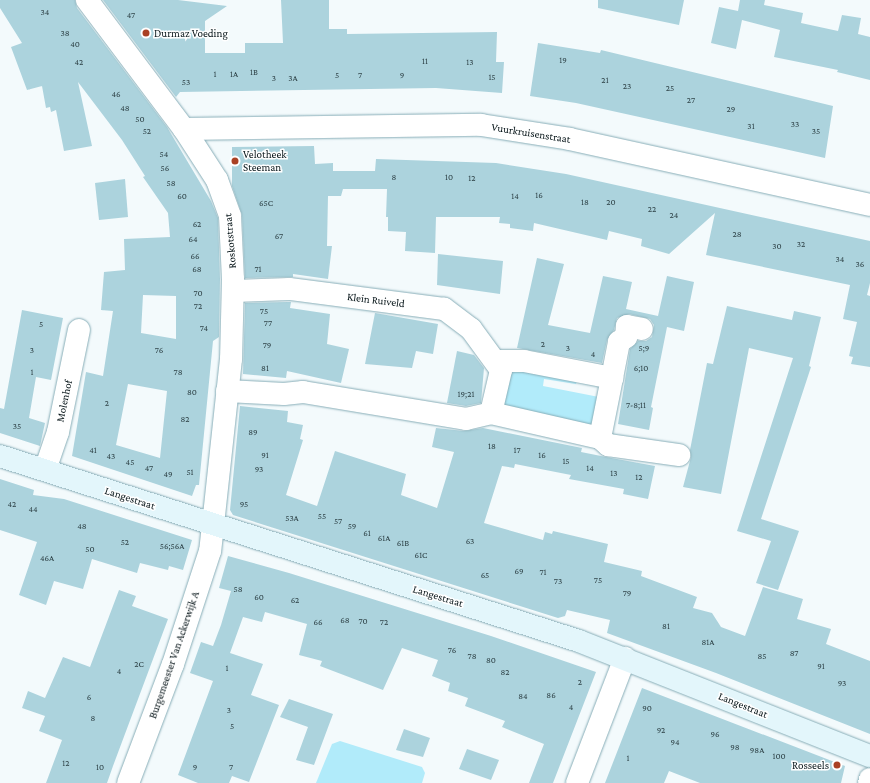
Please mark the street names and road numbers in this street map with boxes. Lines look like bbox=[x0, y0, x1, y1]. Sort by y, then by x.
street label: Vuurkruisenstraat bbox=[490, 120, 572, 146]
street label: Roskotstraat bbox=[221, 213, 239, 269]
street label: Klein Ruiveld bbox=[346, 290, 406, 310]
street label: Molenhof bbox=[53, 379, 75, 423]
street label: Langestraat bbox=[103, 484, 157, 512]
street label: Langestraat bbox=[411, 582, 465, 610]
street label: Burgemeester Van Ackerwijk A bbox=[146, 590, 202, 720]
street label: Langestraat bbox=[716, 689, 770, 721]

